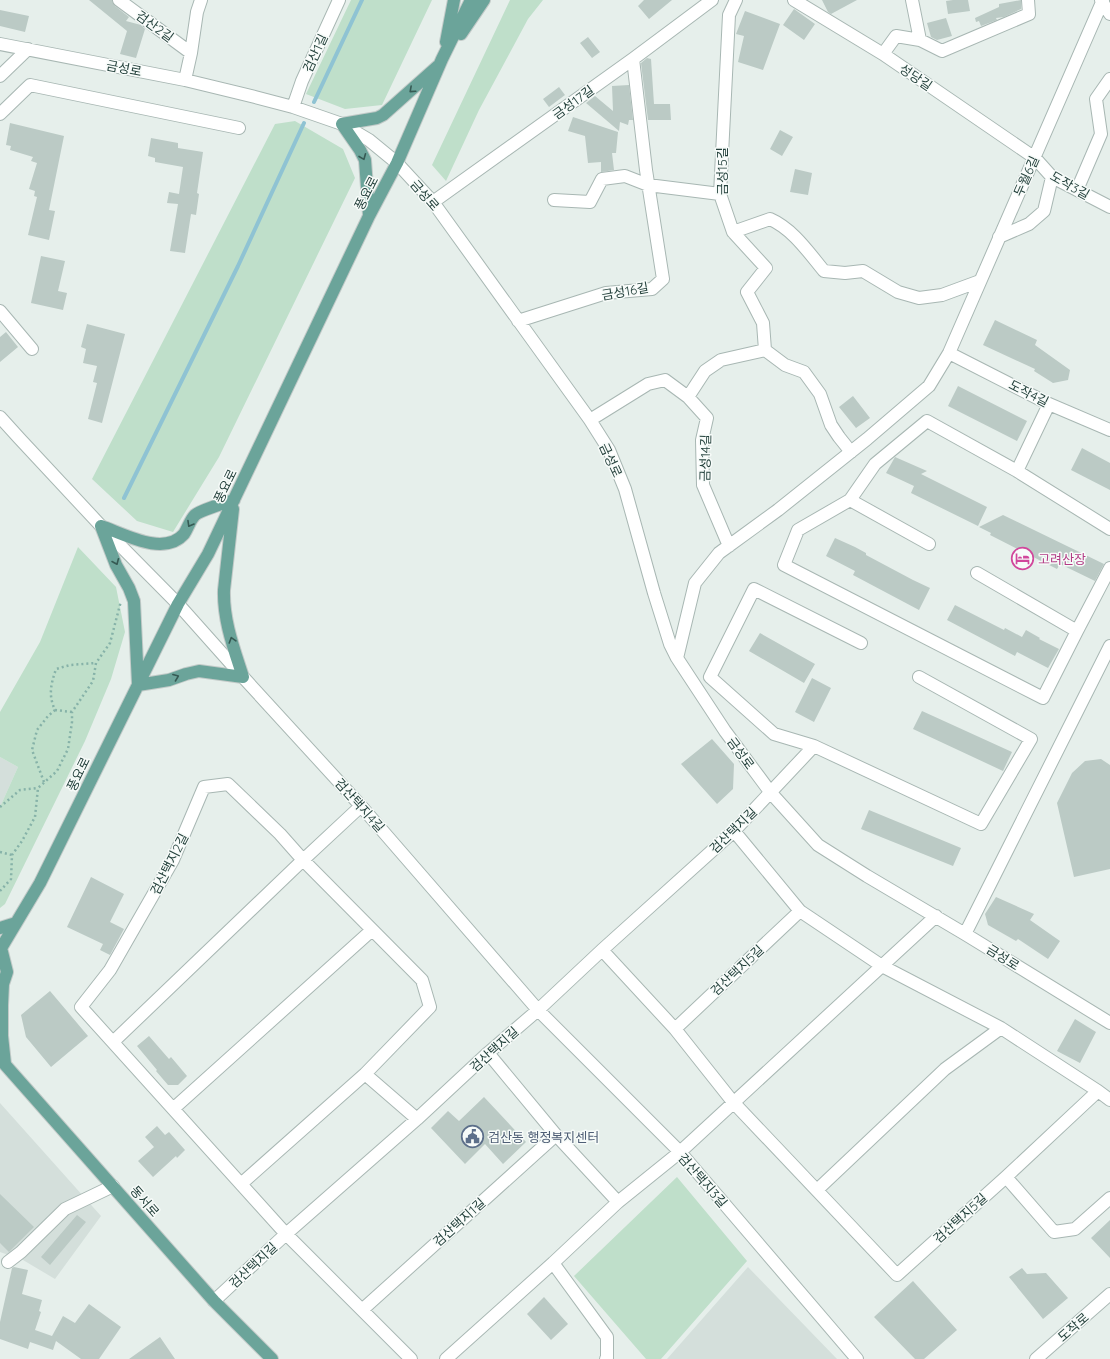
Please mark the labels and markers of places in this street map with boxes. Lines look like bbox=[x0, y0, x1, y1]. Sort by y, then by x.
hotel icon: 고려산장 bbox=[1009, 546, 1035, 572]
place label: 고려산장 bbox=[1038, 551, 1086, 567]
public building icon: 검산동 행정복지센터 bbox=[460, 1124, 486, 1150]
place label: 검산동 행정복지센터 bbox=[488, 1129, 599, 1145]

